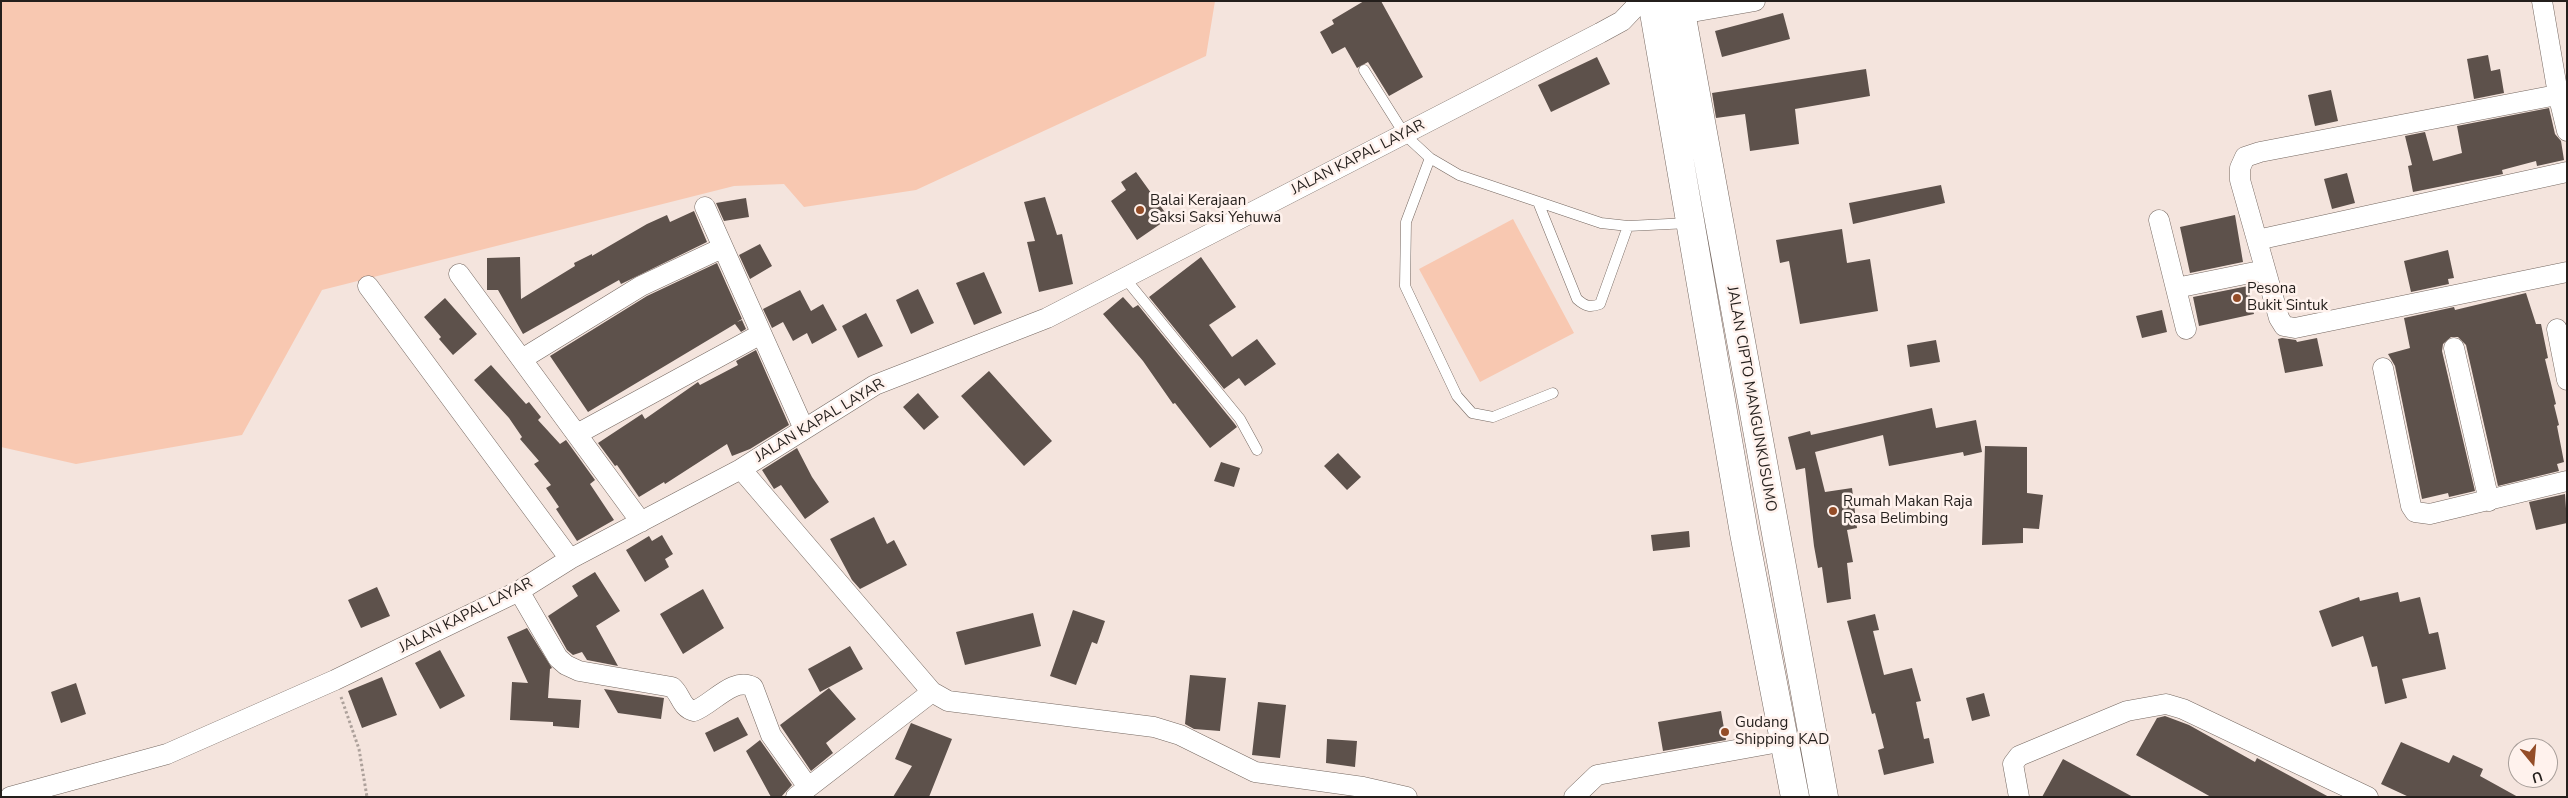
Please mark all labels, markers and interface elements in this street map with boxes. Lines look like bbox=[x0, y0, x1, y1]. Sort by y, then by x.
street label: JALAN KAPAL LAYAR bbox=[1288, 116, 1428, 200]
place label: Balai Kerajaan Saksi Saksi Yehuwa bbox=[1150, 192, 1281, 227]
marker: Balai Kerajaan Saksi Saksi Yehuwa bbox=[1134, 204, 1146, 216]
place label: Pesona Bukit Sintuk bbox=[2247, 280, 2328, 315]
street label: JALAN CIPTO MANGUNKUSUMO bbox=[1722, 285, 1780, 513]
marker: Pesona Bukit Sintuk bbox=[2231, 292, 2243, 304]
street label: JALAN KAPAL LAYAR bbox=[752, 375, 888, 467]
place label: Rumah Makan Raja Rasa Belimbing bbox=[1843, 493, 1973, 528]
marker: Rumah Makan Raja Rasa Belimbing bbox=[1827, 505, 1839, 517]
street label: JALAN KAPAL LAYAR bbox=[396, 574, 536, 658]
place label: Gudang Shipping KAD bbox=[1735, 714, 1829, 749]
marker: Gudang Shipping KAD bbox=[1719, 726, 1731, 738]
north arrow bbox=[2508, 738, 2558, 788]
text: U bbox=[2530, 766, 2545, 787]

